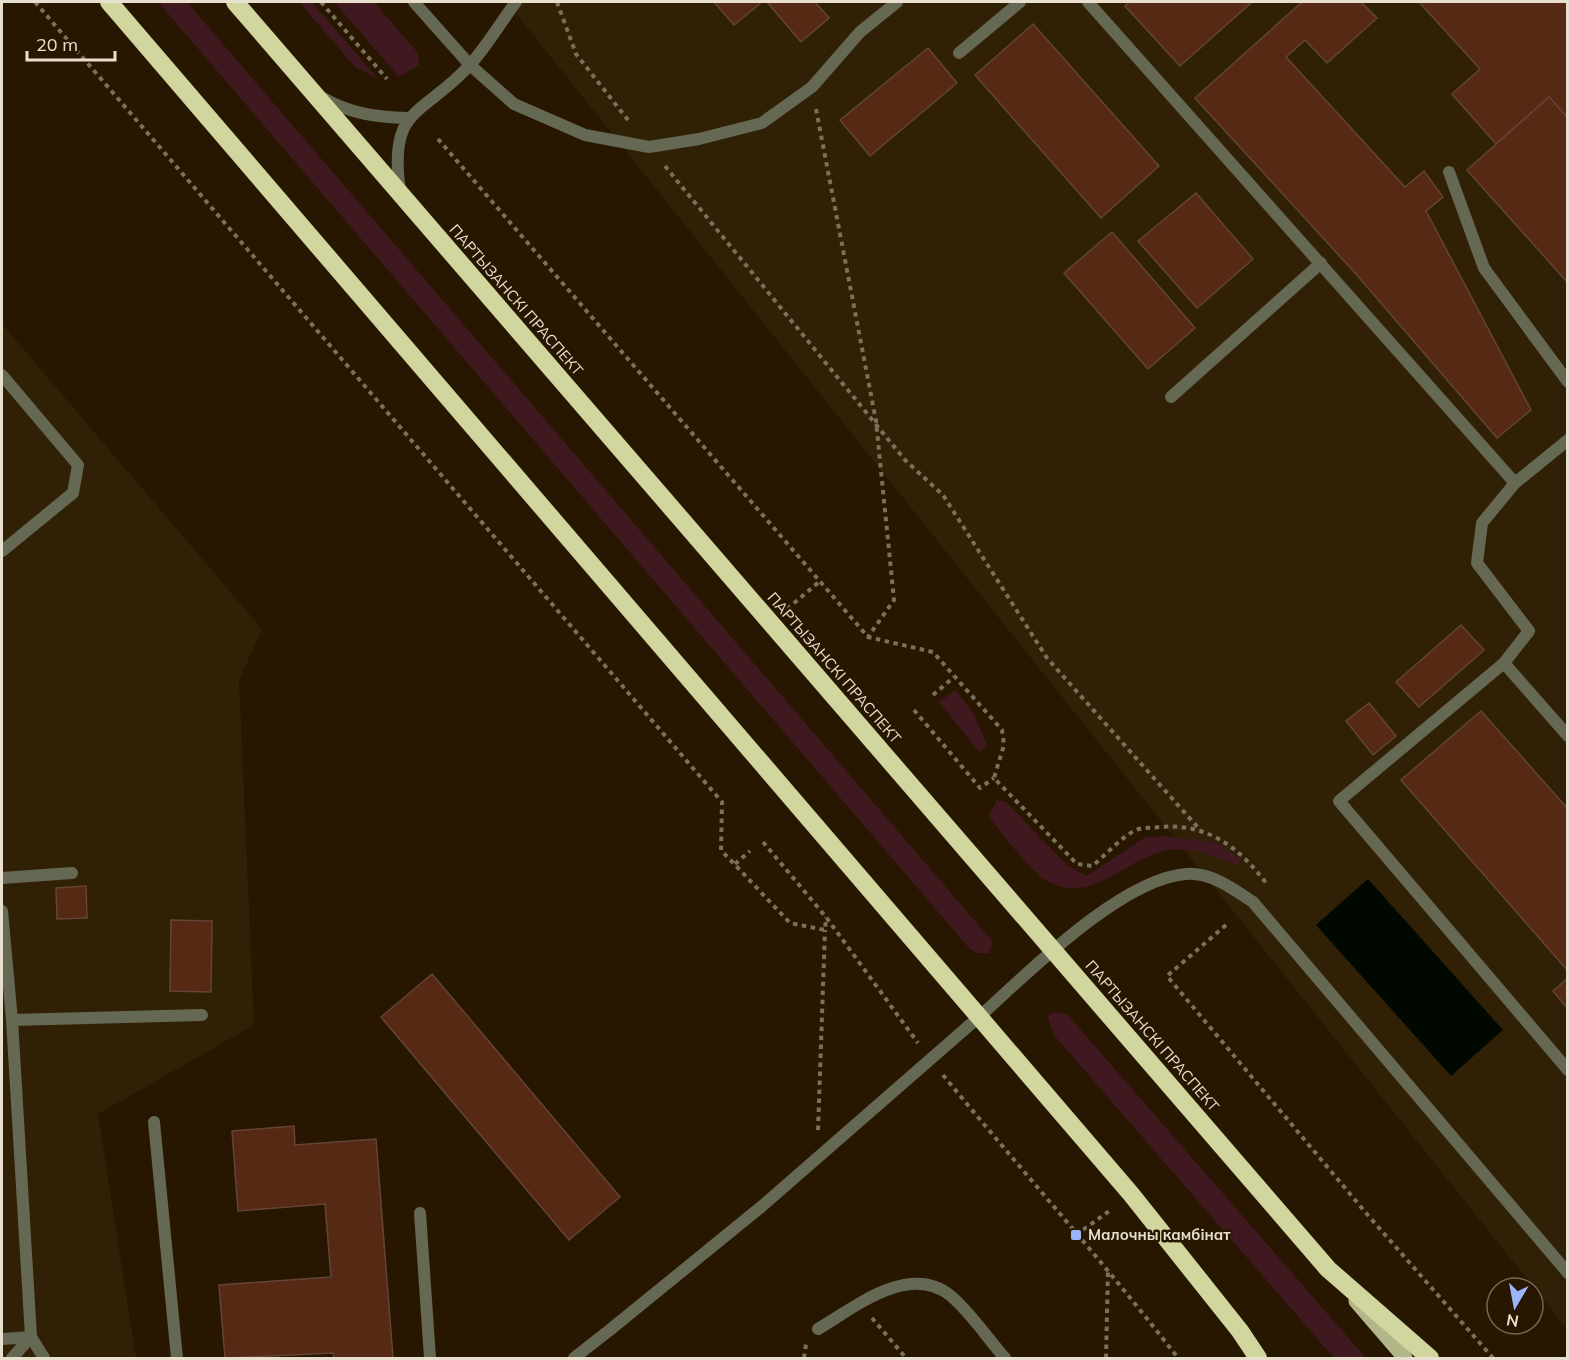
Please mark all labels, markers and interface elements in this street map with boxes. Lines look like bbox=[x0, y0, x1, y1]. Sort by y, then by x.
scale bar bbox=[27, 24, 116, 62]
text: 20 m bbox=[36, 33, 78, 56]
street label: ПАРТЫЗАНСКІ ПРАСПЕКТ bbox=[445, 220, 587, 379]
street label: ПАРТЫЗАНСКІ ПРАСПЕКТ bbox=[763, 588, 905, 747]
street label: ПАРТЫЗАНСКІ ПРАСПЕКТ bbox=[1081, 956, 1223, 1115]
place label: Малочны камбінат bbox=[1088, 1225, 1231, 1244]
marker: Малочны камбінат bbox=[1069, 1228, 1083, 1242]
north arrow bbox=[1485, 1276, 1545, 1336]
text: N bbox=[1505, 1310, 1520, 1332]

